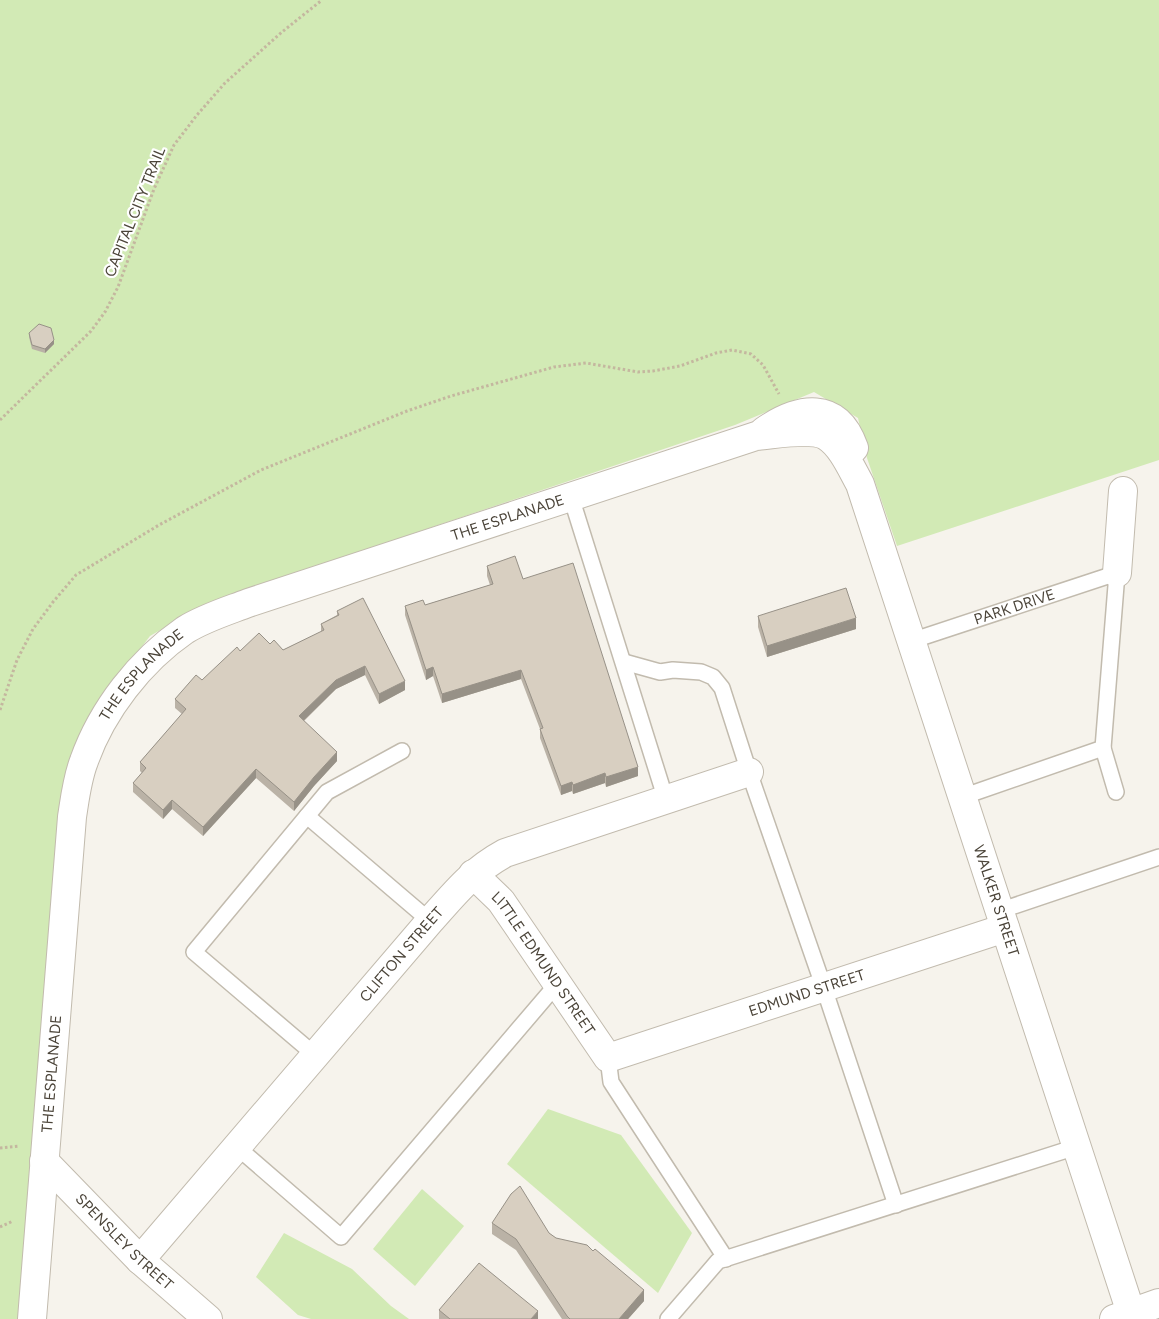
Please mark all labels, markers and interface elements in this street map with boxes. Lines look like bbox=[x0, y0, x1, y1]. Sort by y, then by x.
street label: CAPITAL CITY TRAIL bbox=[101, 144, 169, 279]
street label: THE ESPLANADE bbox=[449, 491, 567, 545]
street label: PARK DRIVE bbox=[972, 585, 1057, 629]
street label: THE ESPLANADE bbox=[96, 625, 187, 724]
street label: WALKER STREET bbox=[970, 843, 1023, 959]
street label: LITTLE EDMUND STREET bbox=[488, 888, 599, 1039]
street label: CLIFTON STREET bbox=[356, 903, 448, 1006]
street label: EDMUND STREET bbox=[746, 965, 868, 1020]
street label: THE ESPLANADE bbox=[38, 1014, 65, 1133]
street label: SPENSLEY STREET bbox=[72, 1190, 178, 1294]

